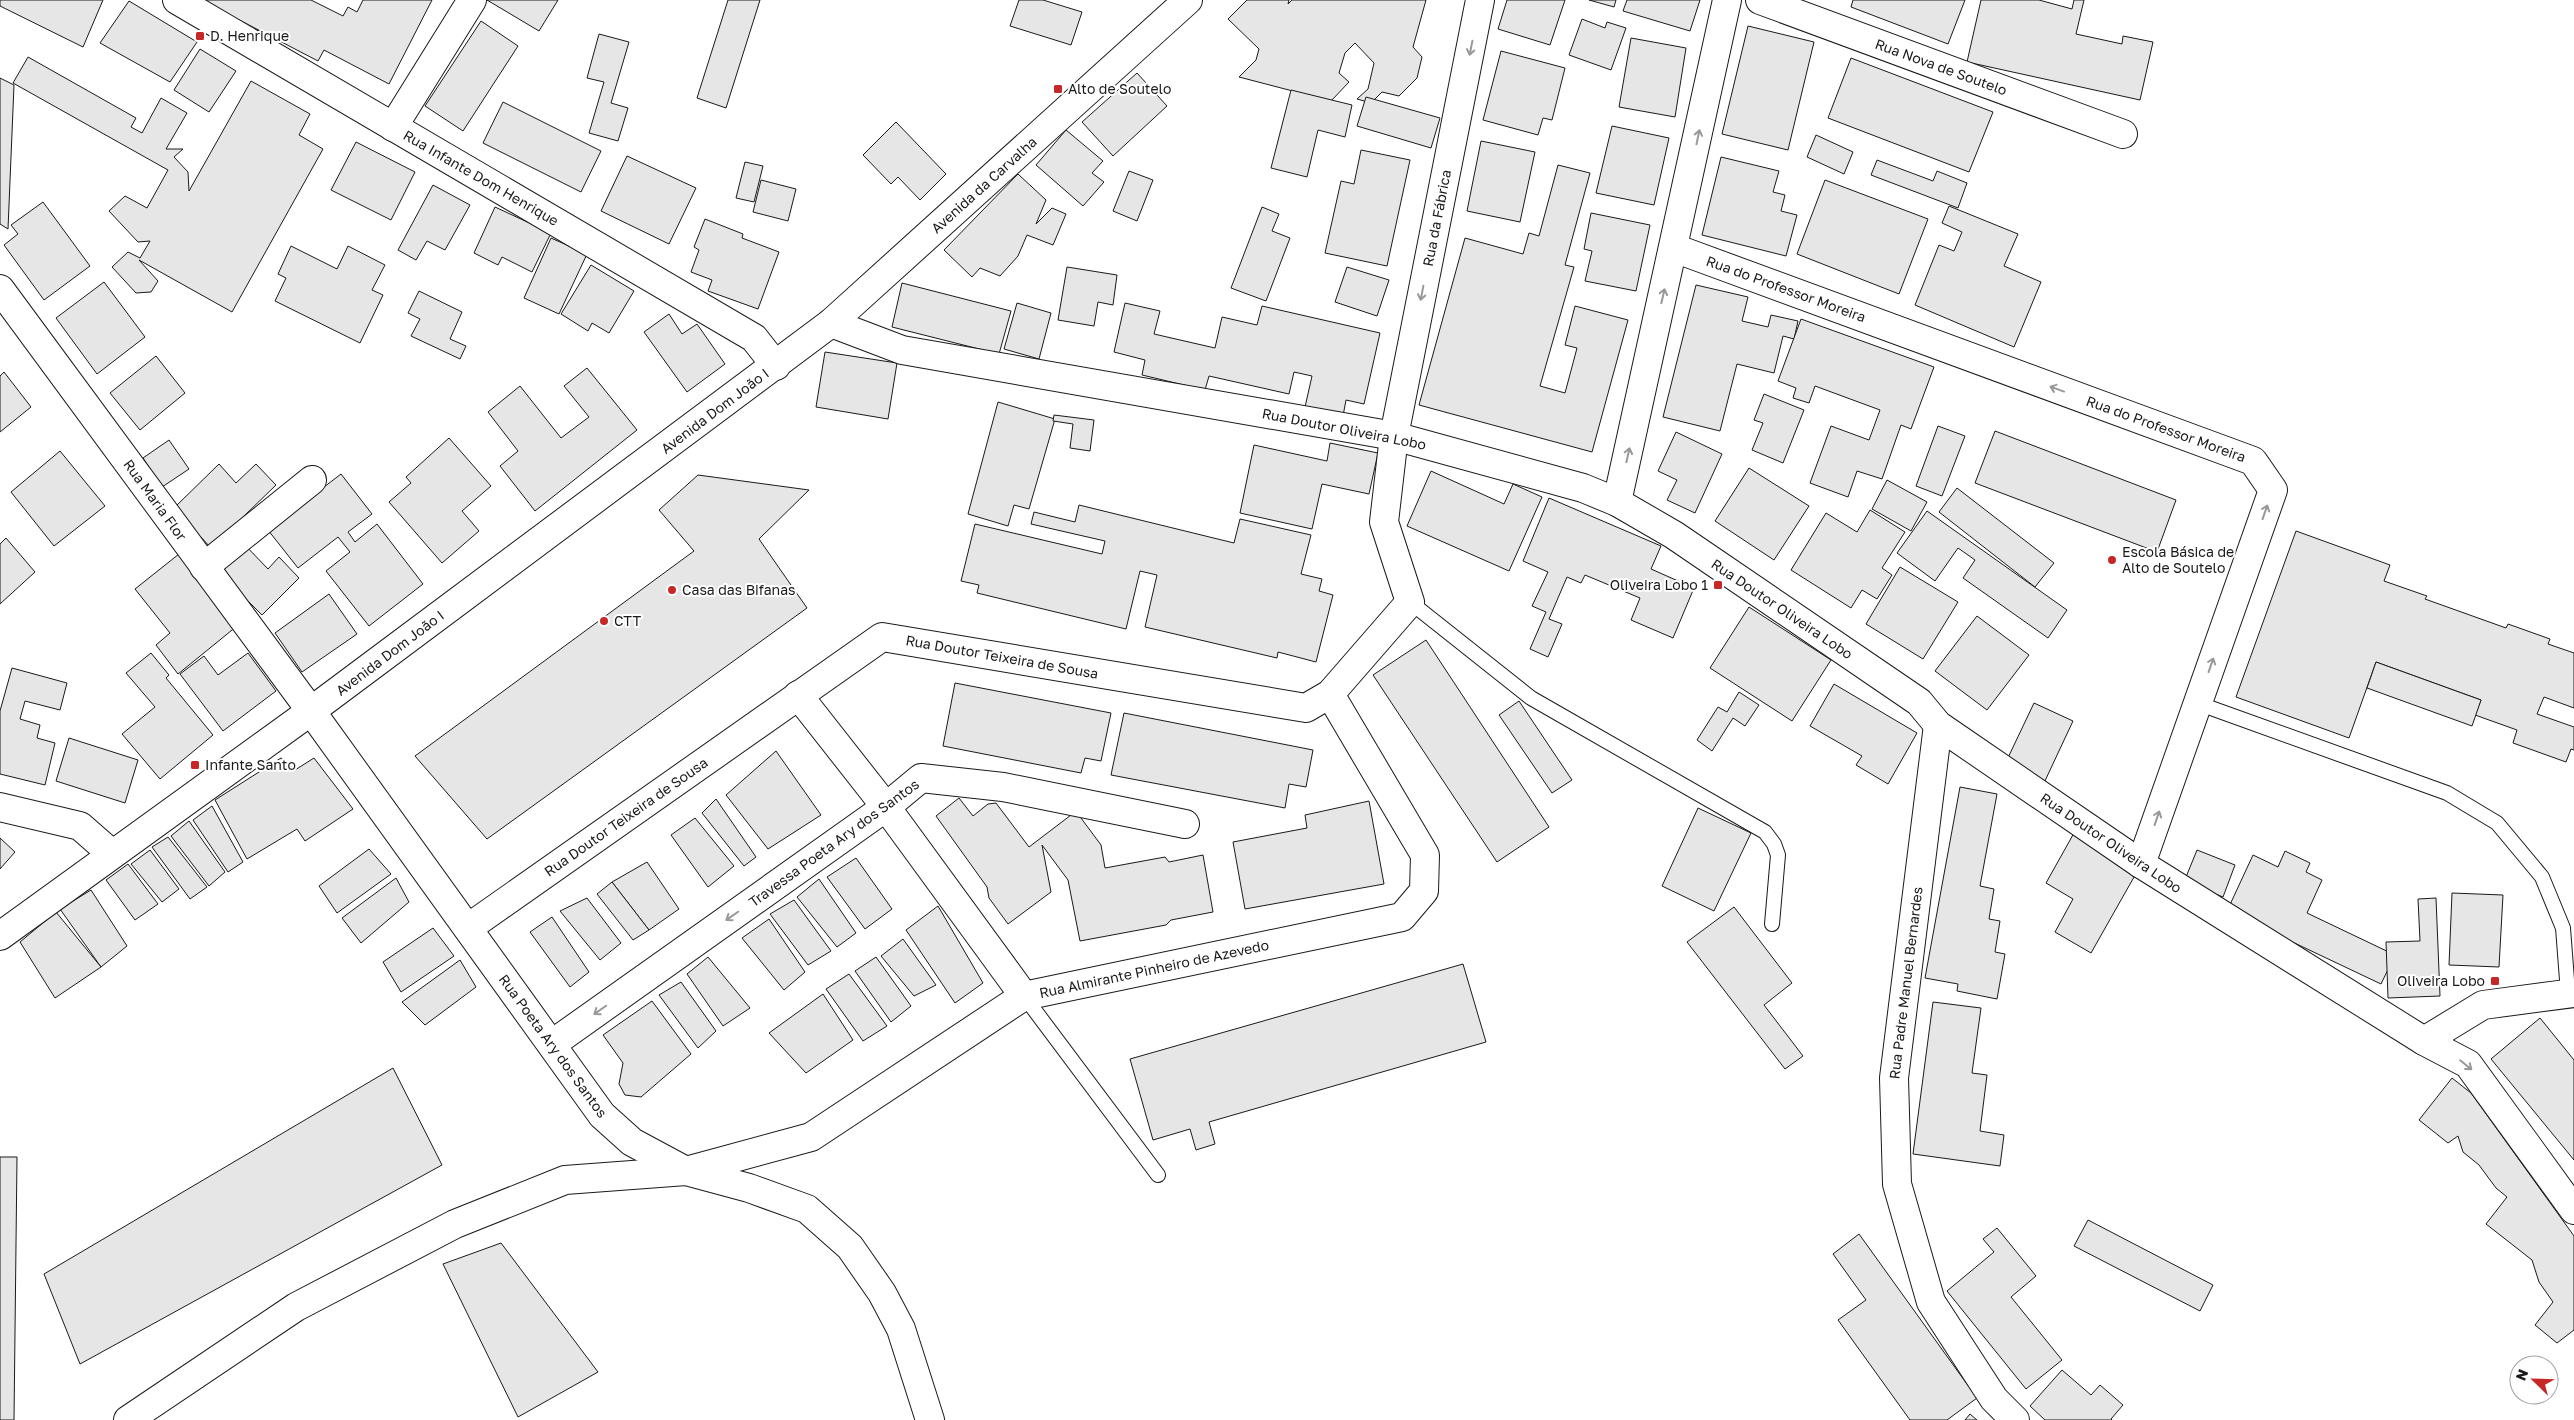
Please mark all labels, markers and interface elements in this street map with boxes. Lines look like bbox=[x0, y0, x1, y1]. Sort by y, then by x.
place label: D. Henrique bbox=[210, 27, 289, 44]
marker: D. Henrique bbox=[194, 30, 206, 42]
street label: Rua Nova de Soutelo bbox=[1873, 35, 2009, 98]
one-way arrow bbox=[1465, 39, 1475, 55]
place label: Alto de Soutelo bbox=[1068, 80, 1171, 97]
marker: Alto de Soutelo bbox=[1052, 83, 1064, 95]
street label: Rua Infante Dom Henrique bbox=[401, 126, 562, 229]
one-way arrow bbox=[1694, 130, 1703, 146]
street label: Avenida da Carvalha bbox=[927, 133, 1040, 237]
street label: Rua da Fábrica bbox=[1419, 168, 1454, 268]
street label: Rua do Professor Moreira bbox=[1704, 252, 1868, 325]
one-way arrow bbox=[1417, 285, 1427, 301]
one-way arrow bbox=[1659, 289, 1668, 305]
street label: Avenida Dom João I bbox=[657, 364, 772, 457]
one-way arrow bbox=[2050, 384, 2065, 393]
street label: Rua do Professor Moreira bbox=[2084, 392, 2248, 465]
street label: Rua Doutor Oliveira Lobo bbox=[1261, 404, 1428, 453]
one-way arrow bbox=[1624, 447, 1633, 463]
street label: Rua Maria Flor bbox=[120, 456, 191, 544]
one-way arrow bbox=[2261, 505, 2270, 520]
place label: Escola Básica de Alto de Soutelo bbox=[2122, 543, 2234, 576]
marker: Escola Básica de Alto de Soutelo bbox=[2106, 554, 2118, 566]
street label: Rua Doutor Oliveira Lobo bbox=[1708, 555, 1856, 662]
place label: Oliveira Lobo 1 bbox=[1610, 576, 1708, 593]
marker: Oliveira Lobo 1 bbox=[1712, 579, 1724, 591]
place label: Casa das Bifanas bbox=[682, 581, 796, 598]
marker: Casa das Bifanas bbox=[666, 584, 678, 596]
street label: Avenida Dom João I bbox=[332, 606, 447, 699]
place label: CTT bbox=[614, 612, 641, 629]
marker: CTT bbox=[598, 615, 610, 627]
street label: Rua Doutor Teixeira de Sousa bbox=[904, 631, 1100, 682]
one-way arrow bbox=[2207, 658, 2216, 673]
street label: Rua Doutor Teixeira de Sousa bbox=[541, 754, 711, 880]
place label: Infante Santo bbox=[205, 756, 296, 773]
marker: Infante Santo bbox=[189, 759, 201, 771]
street label: Travessa Poeta Ary dos Santos bbox=[745, 775, 922, 910]
street label: Rua Doutor Oliveira Lobo bbox=[2037, 789, 2185, 896]
one-way arrow bbox=[2153, 811, 2162, 827]
street label: Rua Padre Manuel Bernardes bbox=[1885, 886, 1926, 1080]
one-way arrow bbox=[725, 911, 739, 921]
street label: Rua Almirante Pinheiro de Azevedo bbox=[1037, 936, 1270, 1001]
street label: Rua Poeta Ary dos Santos bbox=[496, 971, 611, 1121]
place label: Oliveira Lobo bbox=[2397, 972, 2485, 989]
marker: Oliveira Lobo bbox=[2489, 975, 2501, 987]
one-way arrow bbox=[593, 1005, 607, 1015]
one-way arrow bbox=[2460, 1059, 2473, 1070]
north arrow bbox=[2509, 1355, 2559, 1405]
text: N bbox=[2512, 1367, 2531, 1383]

